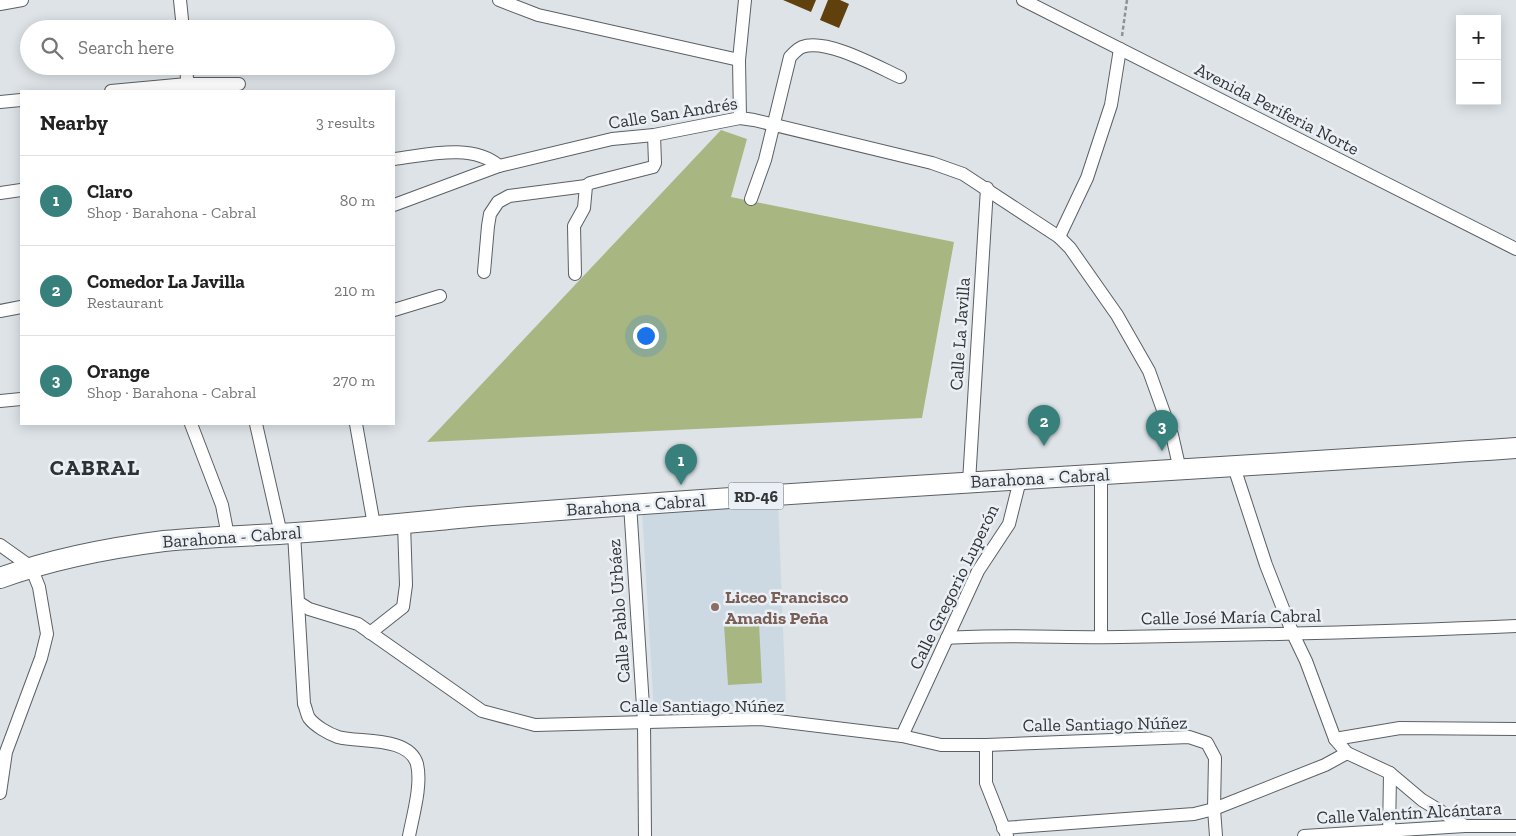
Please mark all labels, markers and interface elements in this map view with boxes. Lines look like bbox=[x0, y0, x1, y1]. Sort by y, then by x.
map controls bbox=[1456, 15, 1501, 105]
button: + bbox=[1456, 15, 1501, 60]
search box bbox=[20, 20, 395, 75]
icon: search bbox=[38, 34, 66, 62]
text: Search here bbox=[78, 36, 174, 59]
street label: Avenida Periferia Norte bbox=[1191, 58, 1363, 160]
button: − bbox=[1456, 60, 1501, 105]
street label: Calle San Andrés bbox=[607, 92, 739, 134]
text: Nearby bbox=[40, 110, 108, 135]
text: 3 results bbox=[316, 113, 375, 132]
text: Claro bbox=[87, 180, 133, 203]
text: 1 bbox=[53, 191, 59, 210]
text: 80 m bbox=[340, 191, 375, 210]
text: Shop · Barahona - Cabral bbox=[87, 203, 256, 222]
text: Comedor La Javilla bbox=[87, 270, 245, 293]
street label: Calle La Javilla bbox=[945, 276, 975, 391]
text: 2 bbox=[52, 281, 60, 300]
text: 210 m bbox=[334, 281, 375, 300]
text: Restaurant bbox=[87, 293, 163, 312]
your location bbox=[633, 323, 659, 349]
text: Orange bbox=[87, 360, 150, 383]
text: 3 bbox=[52, 371, 60, 390]
text: 270 m bbox=[333, 371, 375, 390]
text: Shop · Barahona - Cabral bbox=[87, 383, 256, 402]
pin: 2 bbox=[1028, 405, 1060, 446]
pin: 3 bbox=[1146, 410, 1178, 451]
pin: 1 bbox=[665, 444, 697, 485]
district label: CABRAL bbox=[50, 454, 140, 481]
street label: Barahona - Cabral bbox=[970, 463, 1110, 493]
road number: RD-46 bbox=[728, 482, 784, 510]
street label: Barahona - Cabral bbox=[566, 489, 707, 521]
street label: Calle Gregorio Luperón bbox=[904, 500, 1004, 673]
street label: Barahona - Cabral bbox=[162, 521, 303, 553]
street label: Calle Pablo Urbáez bbox=[603, 538, 635, 684]
place label: Liceo Francisco Amadis Peña bbox=[725, 586, 849, 629]
marker: Liceo Francisco Amadis Peña bbox=[709, 601, 721, 613]
street label: Calle José María Cabral bbox=[1141, 604, 1322, 630]
street label: Calle Santiago Núñez bbox=[620, 695, 784, 717]
street label: Calle Santiago Núñez bbox=[1022, 712, 1188, 736]
street label: Calle Valentín Alcántara bbox=[1316, 797, 1503, 829]

